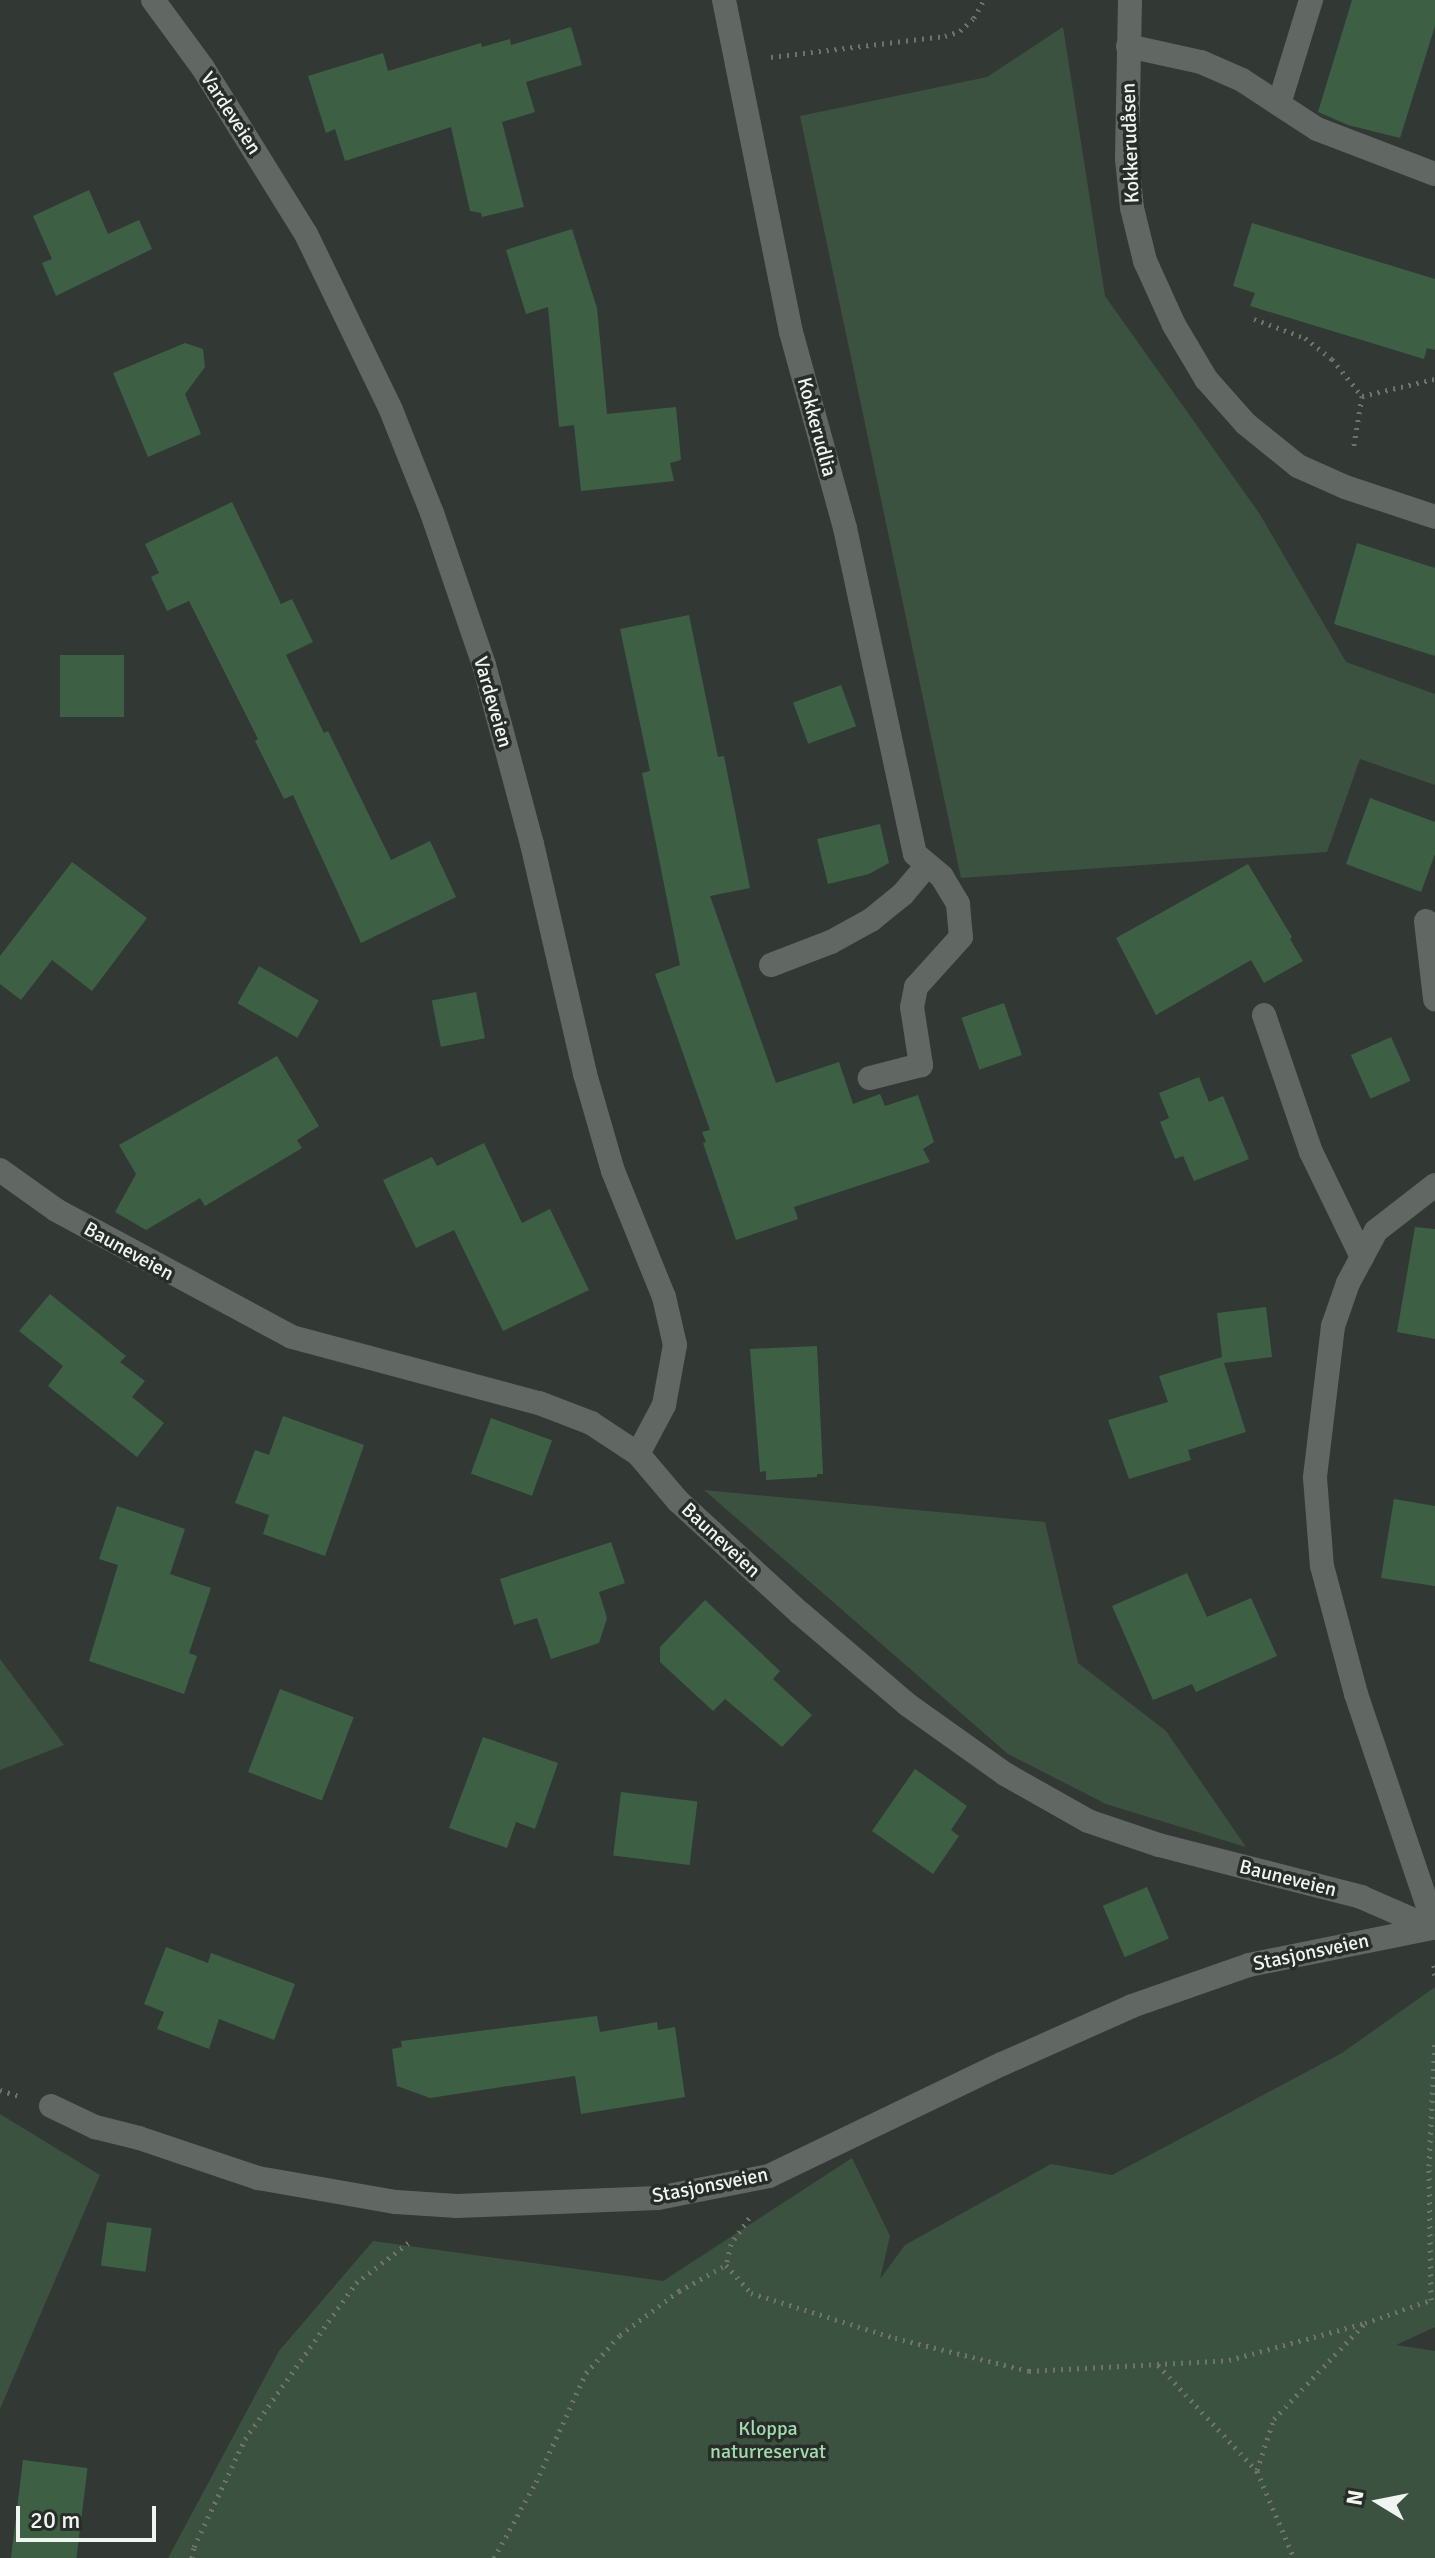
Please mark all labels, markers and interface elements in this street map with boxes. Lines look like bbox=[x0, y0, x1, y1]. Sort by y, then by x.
street label: Vardeveien bbox=[195, 67, 267, 159]
street label: Kokkerudåsen bbox=[1116, 82, 1144, 204]
street label: Kokkerudlia bbox=[792, 375, 842, 479]
street label: Vardeveien bbox=[469, 654, 517, 750]
street label: Bauneveien bbox=[80, 1216, 178, 1286]
street label: Bauneveien bbox=[677, 1497, 765, 1583]
street label: Bauneveien bbox=[1237, 1854, 1339, 1902]
street label: Stasjonsveien bbox=[1251, 1928, 1371, 1976]
street label: Stasjonsveien bbox=[650, 2162, 770, 2208]
park label: Kloppa naturreservat bbox=[710, 2417, 826, 2464]
north arrow bbox=[1339, 2462, 1419, 2542]
text: N bbox=[1340, 2488, 1369, 2508]
scale bar bbox=[20, 2490, 160, 2540]
text: 20 m bbox=[30, 2505, 80, 2535]

